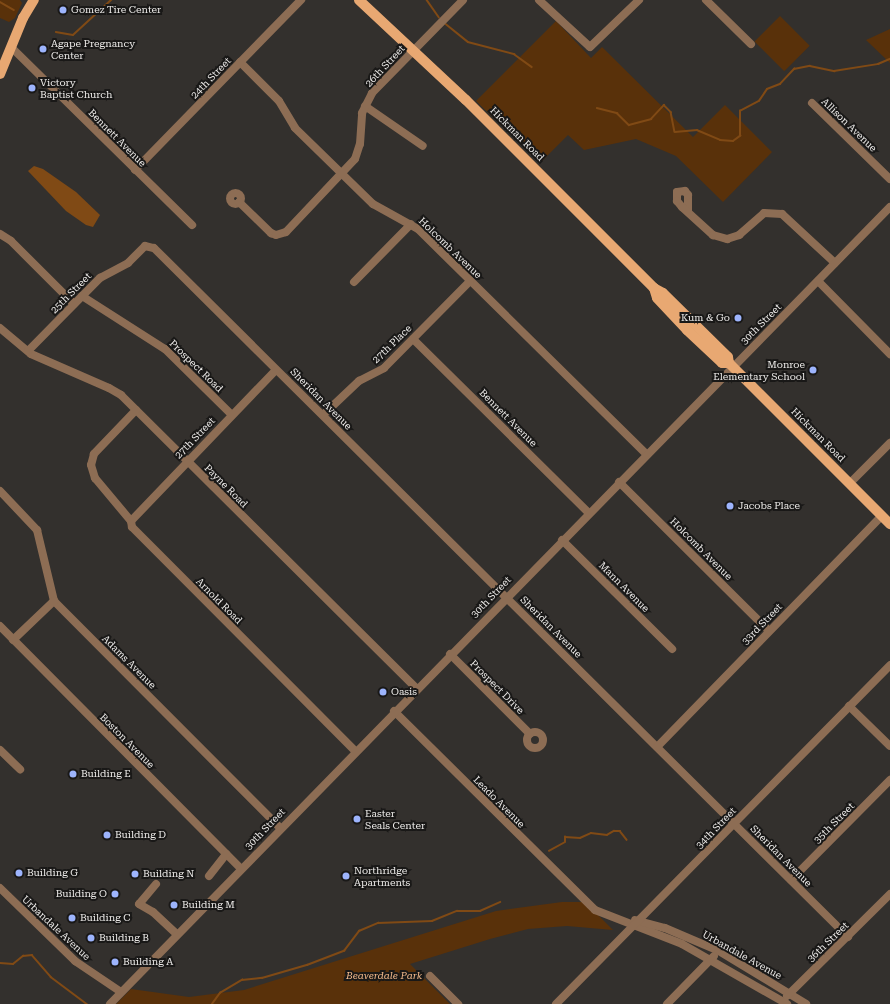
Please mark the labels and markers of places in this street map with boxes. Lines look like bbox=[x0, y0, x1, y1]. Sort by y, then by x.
place label: Gomez Tire Center bbox=[71, 4, 161, 16]
marker: Gomez Tire Center bbox=[58, 5, 68, 15]
place label: Agape Pregnancy Center bbox=[51, 37, 135, 60]
marker: Agape Pregnancy Center bbox=[38, 44, 48, 54]
place label: Victory Baptist Church bbox=[40, 76, 112, 100]
marker: Victory Baptist Church bbox=[27, 83, 37, 93]
place label: Kum & Go bbox=[681, 312, 730, 324]
marker: Kum & Go bbox=[733, 313, 743, 323]
place label: Monroe Elementary School bbox=[713, 358, 805, 382]
marker: Monroe Elementary School bbox=[808, 365, 818, 375]
place label: Jacobs Place bbox=[738, 500, 800, 512]
marker: Jacobs Place bbox=[725, 501, 735, 511]
place label: Oasis bbox=[391, 686, 417, 698]
marker: Oasis bbox=[378, 687, 388, 697]
place label: Building E bbox=[81, 768, 131, 780]
marker: Building E bbox=[68, 769, 78, 779]
place label: Easter Seals Center bbox=[365, 807, 425, 830]
marker: Easter Seals Center bbox=[352, 814, 362, 824]
place label: Building D bbox=[115, 829, 166, 841]
marker: Building D bbox=[102, 830, 112, 840]
place label: Northridge Apartments bbox=[354, 864, 410, 888]
place label: Building G bbox=[27, 867, 78, 879]
marker: Building G bbox=[14, 868, 24, 878]
place label: Building N bbox=[143, 868, 194, 880]
marker: Building N bbox=[130, 869, 140, 879]
marker: Northridge Apartments bbox=[341, 871, 351, 881]
place label: Building O bbox=[56, 888, 107, 900]
marker: Building O bbox=[110, 889, 120, 899]
place label: Building M bbox=[182, 899, 235, 911]
marker: Building M bbox=[169, 900, 179, 910]
place label: Building C bbox=[80, 912, 131, 924]
marker: Building C bbox=[67, 913, 77, 923]
place label: Building B bbox=[99, 932, 149, 944]
marker: Building B bbox=[86, 933, 96, 943]
place label: Building A bbox=[123, 956, 173, 968]
marker: Building A bbox=[110, 957, 120, 967]

